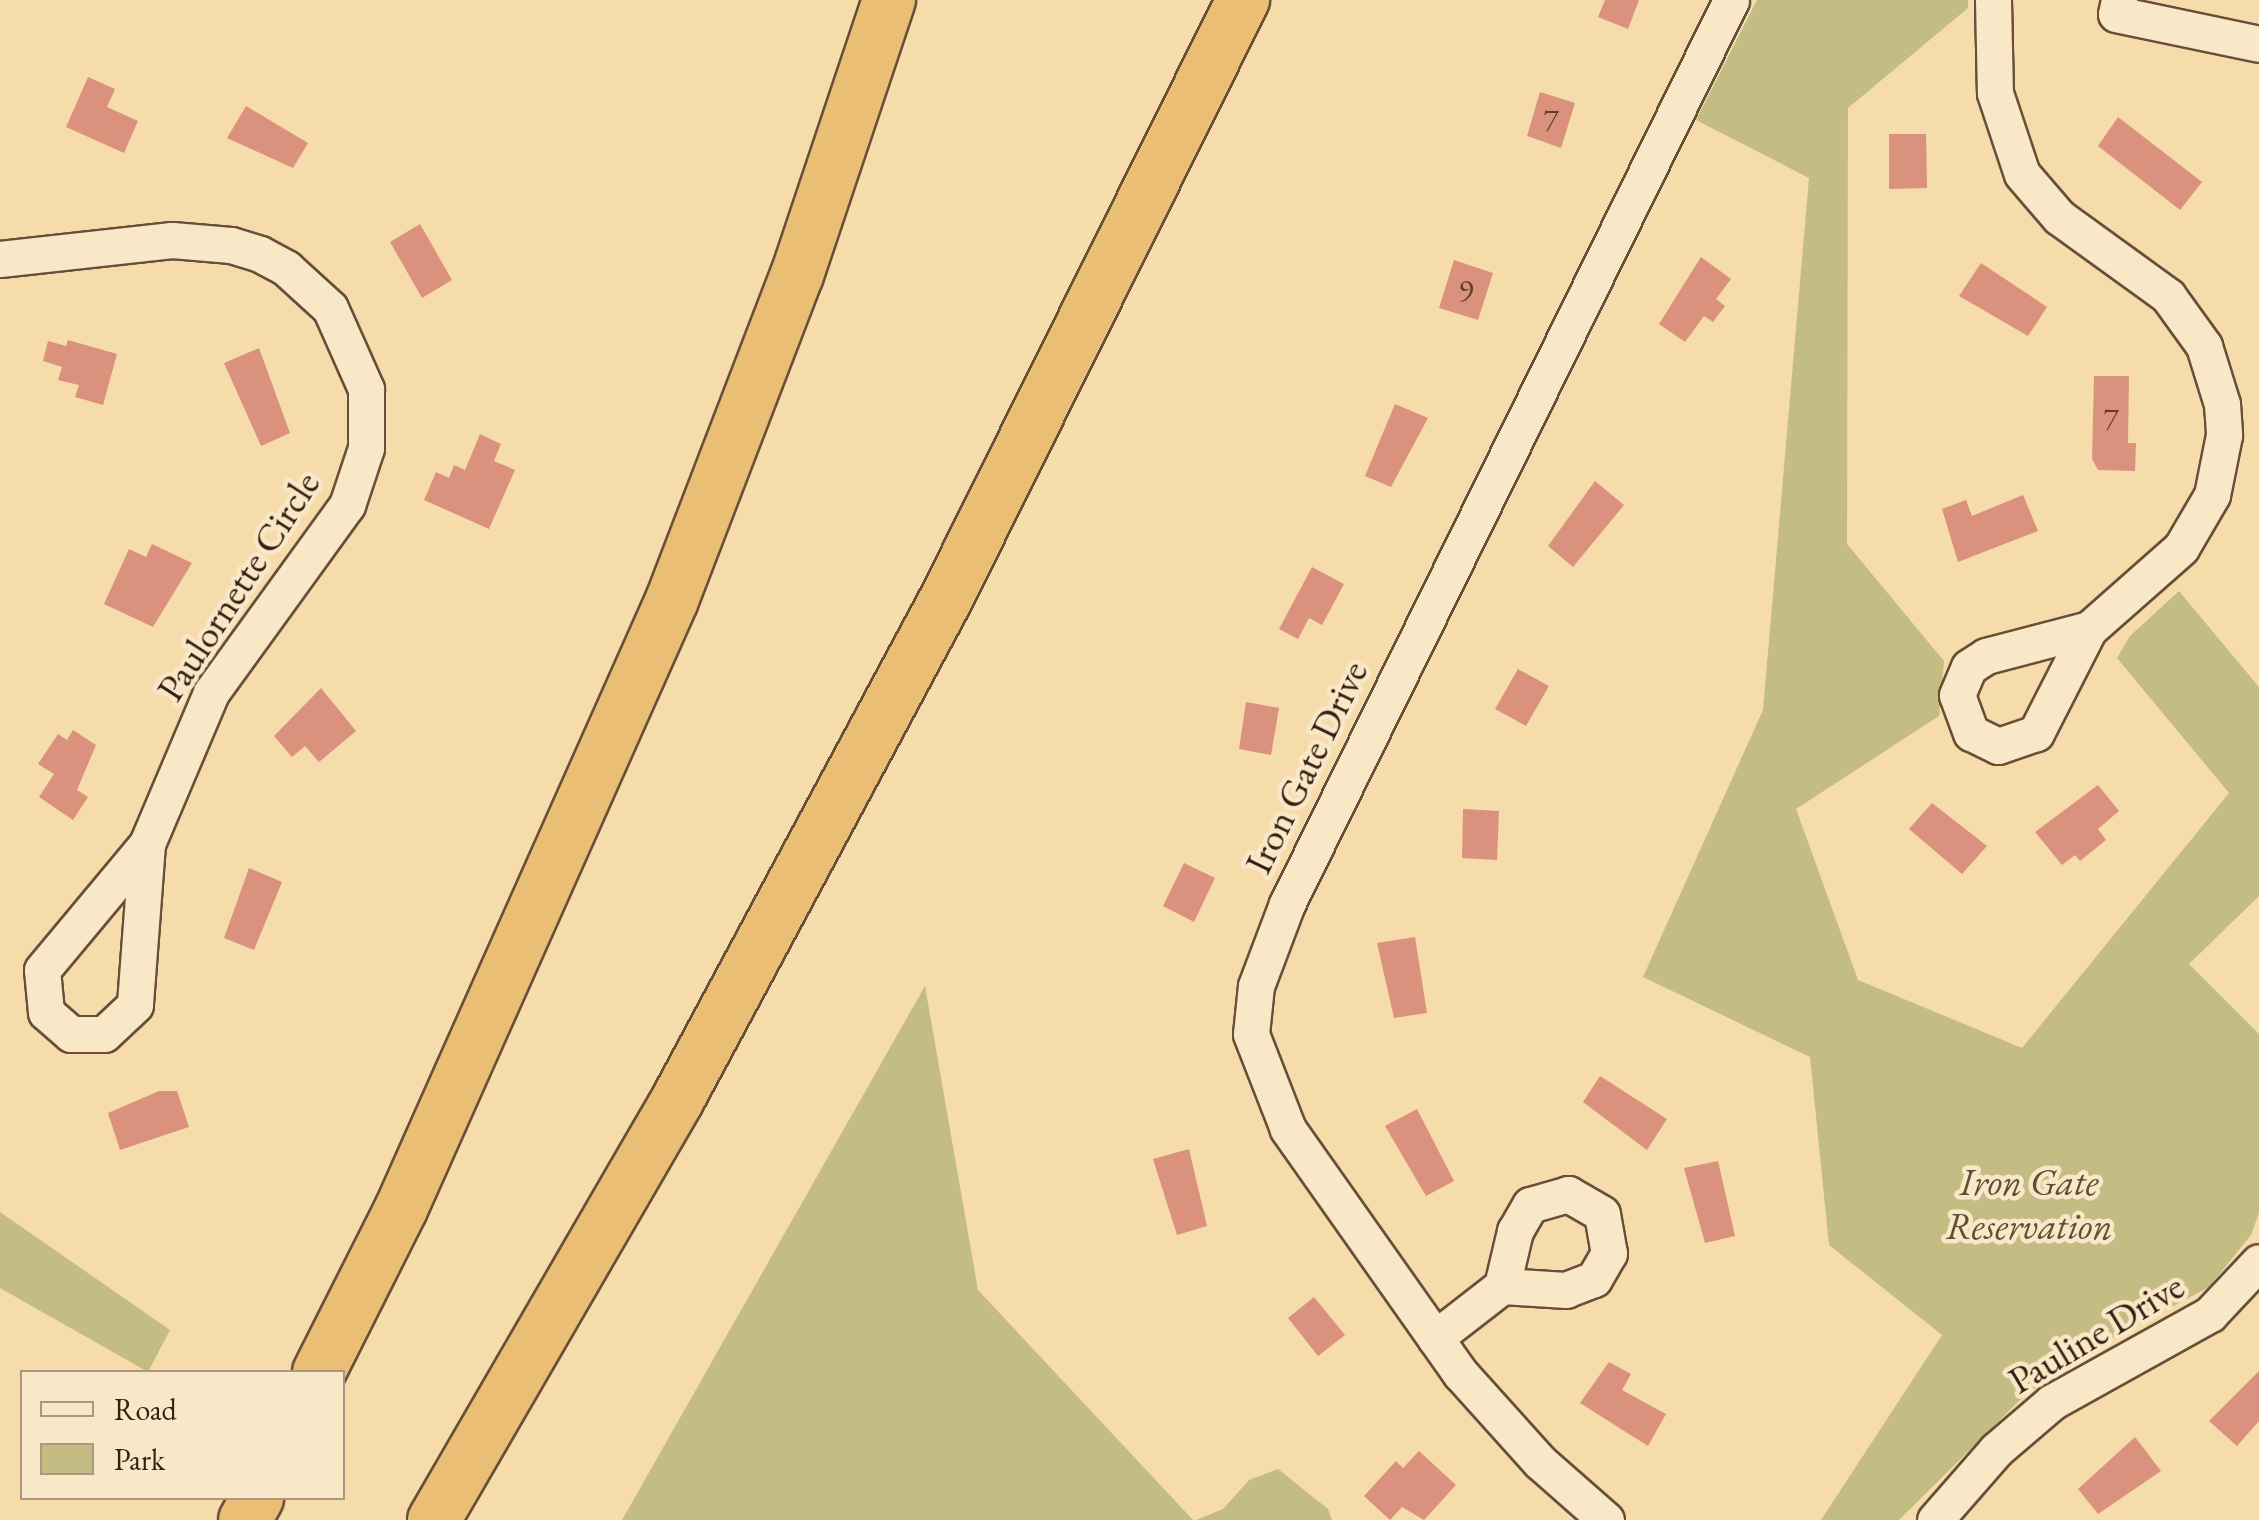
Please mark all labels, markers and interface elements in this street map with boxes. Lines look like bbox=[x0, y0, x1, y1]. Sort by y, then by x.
house number: 7 bbox=[1543, 100, 1559, 138]
house number: 9 bbox=[1458, 271, 1474, 309]
house number: 7 bbox=[2103, 399, 2119, 437]
street label: Paulornette Circle bbox=[147, 463, 329, 709]
street label: Iron Gate Drive bbox=[1235, 653, 1377, 881]
park label: Iron Gate Reservation bbox=[1945, 1159, 2113, 1248]
street label: Pauline Drive bbox=[2000, 1263, 2192, 1403]
legend bbox=[20, 1370, 345, 1500]
text: Road bbox=[114, 1390, 177, 1429]
text: Park bbox=[114, 1440, 165, 1479]

